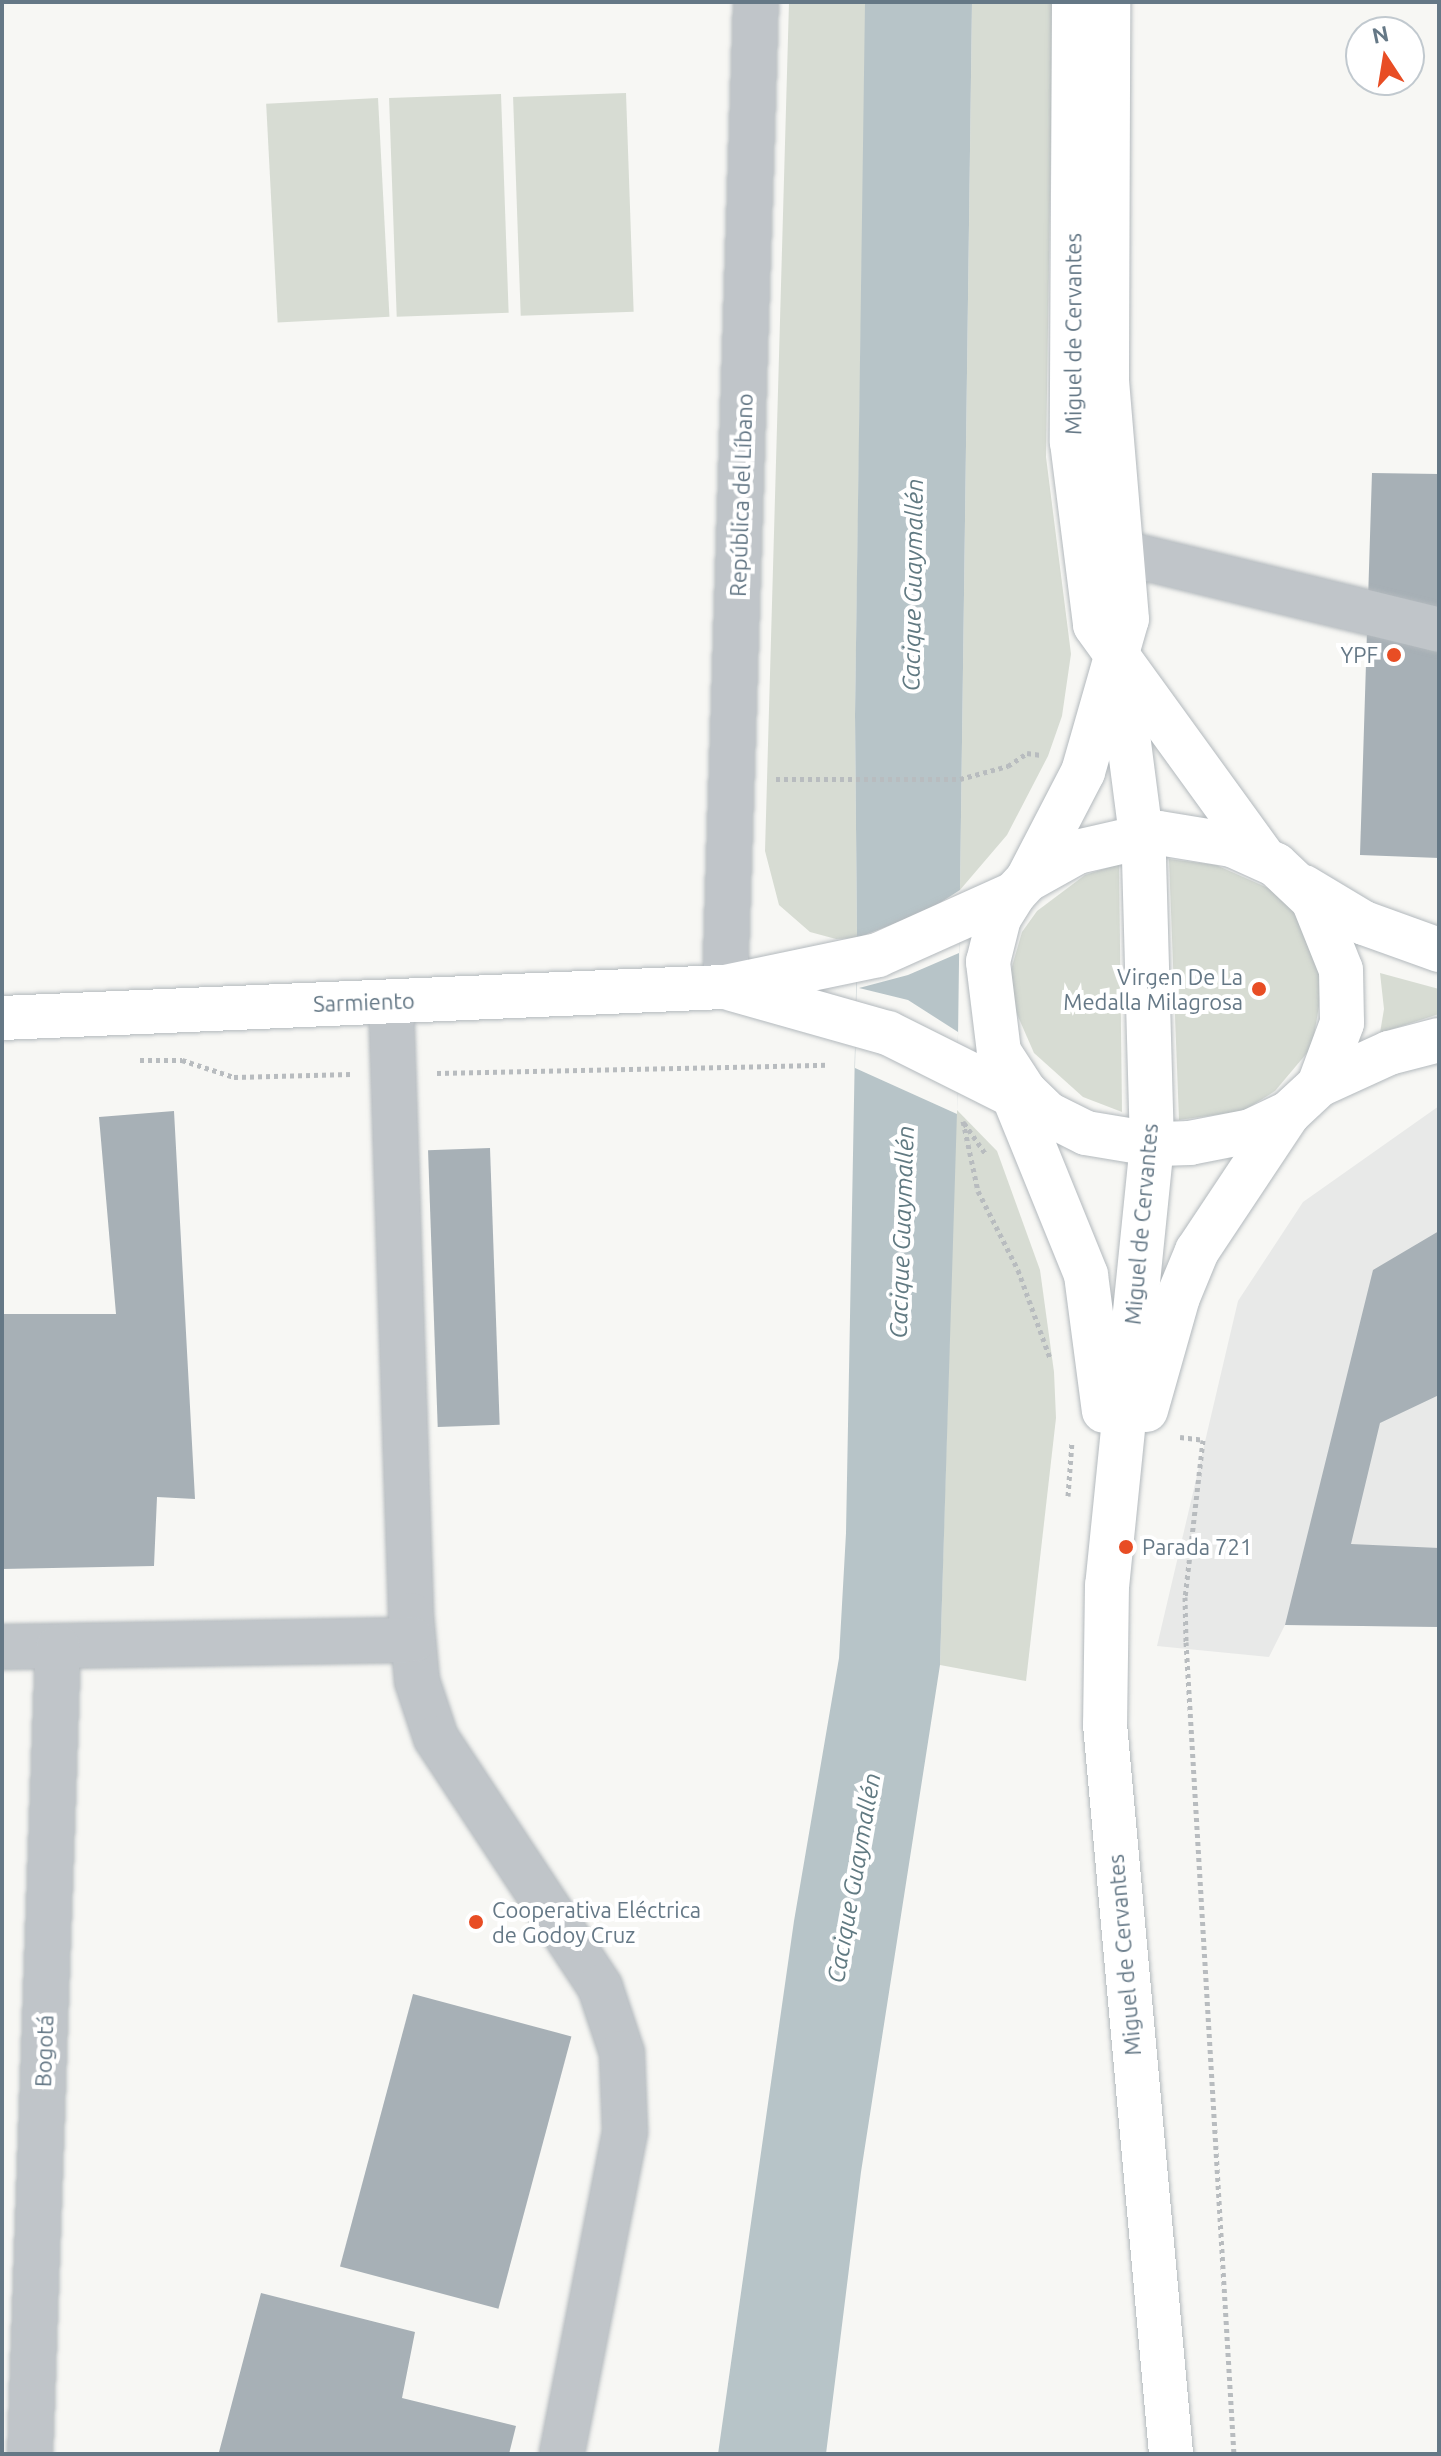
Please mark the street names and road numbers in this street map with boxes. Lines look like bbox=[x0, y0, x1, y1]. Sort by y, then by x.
street label: Miguel de Cervantes bbox=[1060, 233, 1086, 435]
street label: República del Líbano bbox=[724, 393, 758, 597]
street label: Sarmiento bbox=[313, 987, 415, 1017]
street label: Miguel de Cervantes bbox=[1119, 1122, 1163, 1326]
street label: Miguel de Cervantes bbox=[1102, 1853, 1146, 2057]
street label: Bogotá bbox=[30, 2014, 58, 2088]

